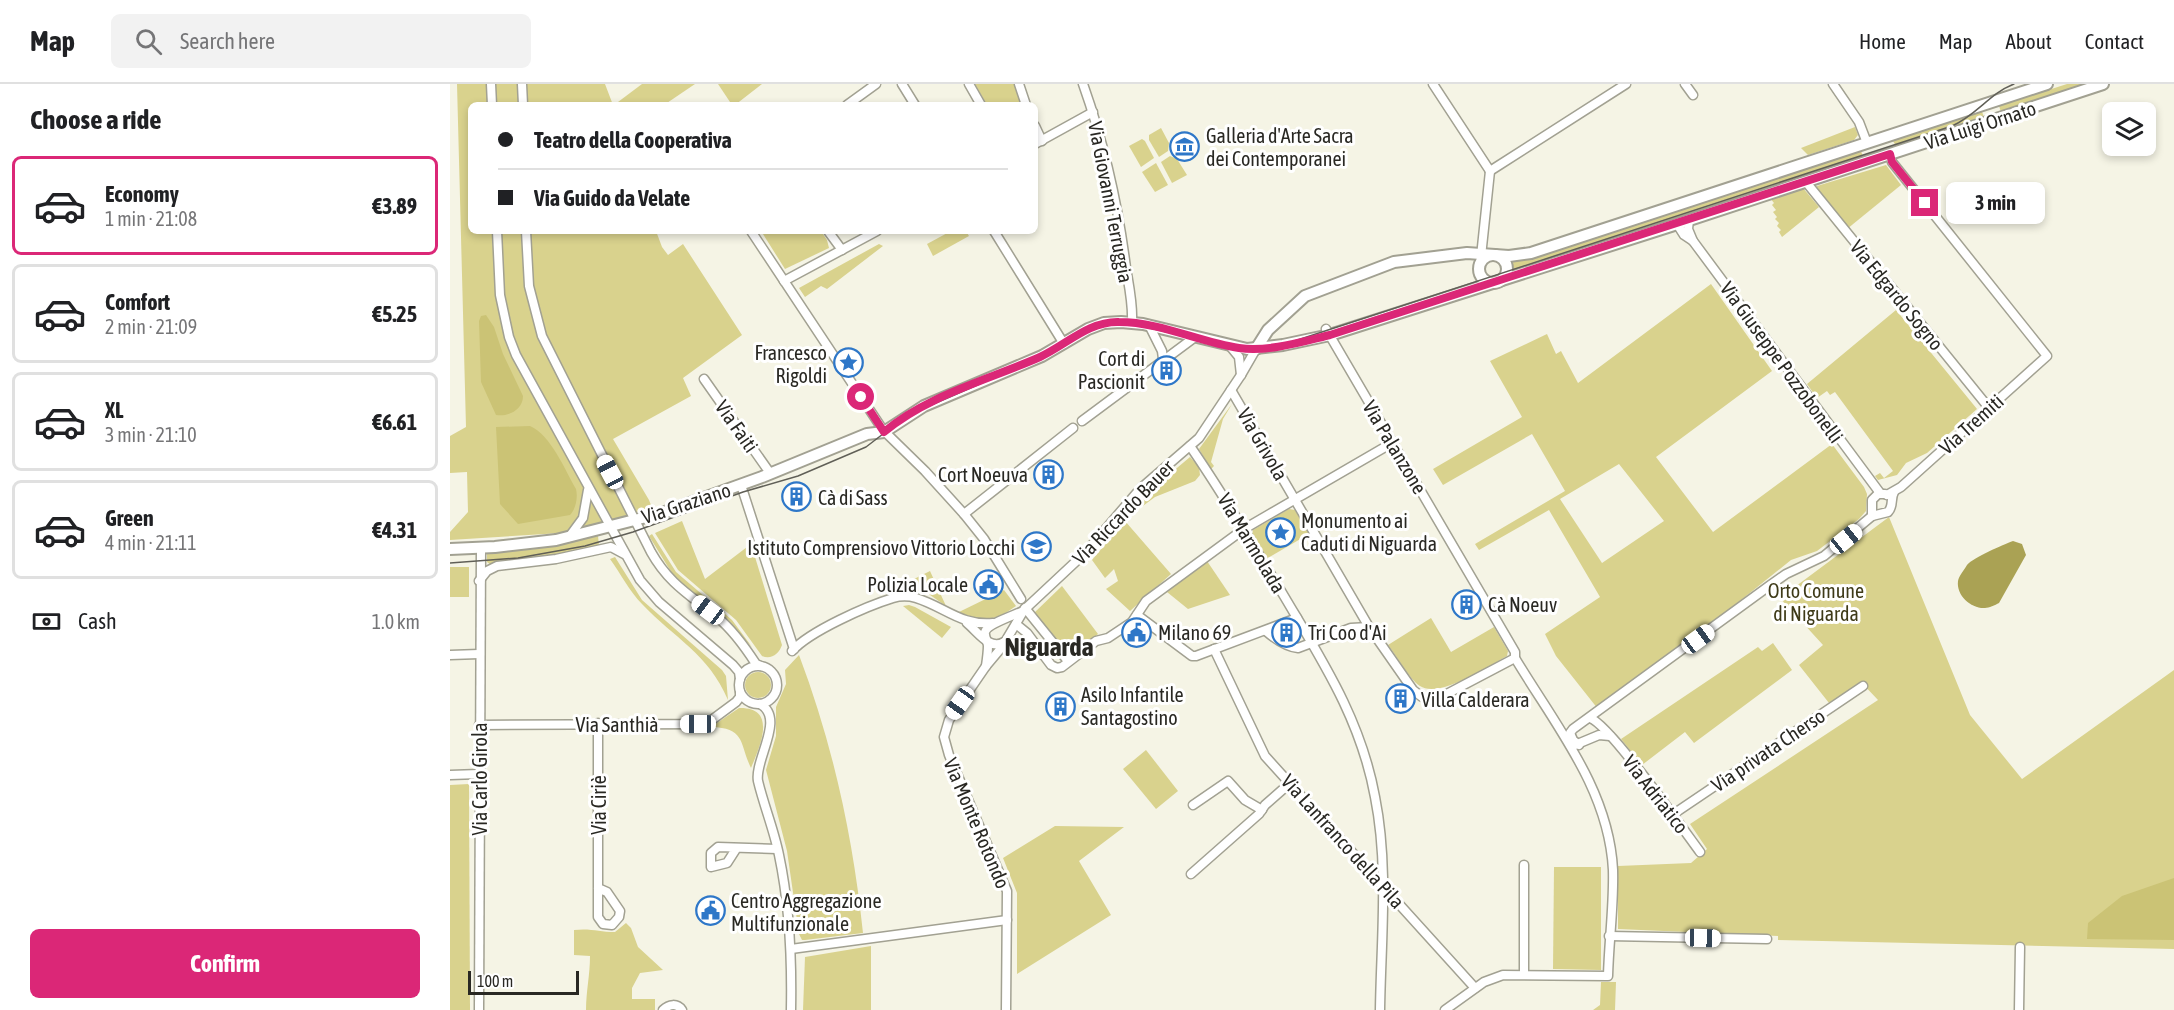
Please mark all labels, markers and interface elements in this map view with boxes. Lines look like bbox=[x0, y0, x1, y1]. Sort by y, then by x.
search box bbox=[111, 14, 531, 68]
text: Map bbox=[30, 25, 75, 57]
icon: search bbox=[132, 25, 165, 58]
text: Search here bbox=[180, 28, 275, 54]
text: Home bbox=[1859, 29, 1906, 53]
text: Map bbox=[1939, 29, 1973, 53]
text: About bbox=[2006, 29, 2052, 53]
text: Contact bbox=[2085, 29, 2144, 53]
street label: Via Luigi Ornato bbox=[1921, 96, 2039, 154]
map controls bbox=[2102, 102, 2156, 156]
button: layers bbox=[2102, 102, 2156, 156]
text: Choose a ride bbox=[30, 104, 162, 135]
street label: Via Giovanni Terruggia bbox=[1084, 119, 1138, 285]
place label: Galleria d'Arte Sacra dei Contemporanei bbox=[1206, 124, 1353, 170]
text: Teatro della Cooperativa bbox=[534, 127, 732, 153]
museum icon: Galleria d'Arte Sacra dei Contemporanei bbox=[1169, 130, 1201, 162]
icon: car bbox=[33, 179, 87, 233]
text: Economy bbox=[105, 181, 179, 207]
callout: 3 min bbox=[1946, 182, 2045, 224]
text: Via Guido da Velate bbox=[534, 185, 690, 211]
route end bbox=[1911, 189, 1938, 216]
text: 3 min bbox=[1975, 191, 2016, 214]
text: €3.89 bbox=[372, 193, 417, 219]
text: 1 min · 21:08 bbox=[105, 207, 197, 230]
street label: Via Edgardo Sogno bbox=[1846, 235, 1948, 355]
street label: Via Giuseppe Pozzobonelli bbox=[1716, 277, 1848, 447]
icon: car bbox=[33, 287, 87, 341]
text: Comfort bbox=[105, 289, 170, 315]
text: €5.25 bbox=[372, 301, 417, 327]
text: 2 min · 21:09 bbox=[105, 315, 197, 338]
place label: Francesco Rigoldi bbox=[755, 341, 827, 387]
place icon: Francesco Rigoldi bbox=[832, 347, 864, 379]
place label: Cort di Pascionit bbox=[1078, 347, 1145, 393]
building icon: Cort di Pascionit bbox=[1150, 354, 1182, 386]
route start bbox=[847, 383, 874, 410]
street label: Via Tremiti bbox=[1934, 389, 2008, 459]
icon: car bbox=[33, 395, 87, 449]
street label: Via Faiti bbox=[711, 395, 763, 457]
street label: Via Palanzone bbox=[1358, 396, 1432, 498]
text: XL bbox=[105, 397, 123, 423]
street label: Via Grivola bbox=[1233, 404, 1293, 484]
text: €6.61 bbox=[372, 409, 417, 435]
text: 3 min · 21:10 bbox=[105, 423, 197, 446]
car bbox=[594, 452, 626, 492]
street label: Via Riccardo Bauer bbox=[1067, 454, 1179, 569]
building icon: Cort Noeuva bbox=[1033, 458, 1065, 490]
place label: Cort Noeuva bbox=[938, 463, 1028, 486]
street label: Via Graziano bbox=[639, 478, 733, 528]
building icon: Cà di Sass bbox=[781, 481, 813, 513]
place label: Cà di Sass bbox=[818, 486, 888, 509]
street label: Via Marmolada bbox=[1213, 489, 1291, 597]
icon: car bbox=[33, 503, 87, 557]
text: Green bbox=[105, 505, 154, 531]
place label: Monumento ai Caduti di Niguarda bbox=[1301, 509, 1437, 555]
place icon: Monumento ai Caduti di Niguarda bbox=[1264, 516, 1296, 548]
text: €4.31 bbox=[372, 517, 417, 543]
car bbox=[1826, 521, 1866, 557]
text: 4 min · 21:11 bbox=[105, 531, 197, 554]
school or university icon: Istituto Comprensiovo Vittorio Locchi bbox=[1020, 531, 1052, 563]
place label: Istituto Comprensiovo Vittorio Locchi bbox=[747, 536, 1015, 559]
public building icon: Polizia Locale bbox=[973, 568, 1005, 600]
place label: Polizia Locale bbox=[867, 573, 968, 596]
park label: Orto Comune di Niguarda bbox=[1768, 579, 1864, 625]
building icon: Cà Noeuv bbox=[1451, 588, 1483, 620]
car bbox=[688, 592, 728, 628]
place label: Cà Noeuv bbox=[1488, 593, 1557, 616]
icon: cash bbox=[30, 605, 63, 638]
text: Cash bbox=[78, 608, 117, 634]
text: 1.0 km bbox=[372, 610, 420, 633]
public building icon: Milano 69 bbox=[1121, 616, 1153, 648]
building icon: Tri Coo d'Ai bbox=[1271, 616, 1303, 648]
place label: Milano 69 bbox=[1158, 621, 1231, 644]
place label: Tri Coo d'Ai bbox=[1308, 621, 1387, 644]
car bbox=[1678, 621, 1718, 657]
district label: Niguarda bbox=[1004, 632, 1094, 662]
car bbox=[942, 683, 978, 723]
place label: Asilo Infantile Santagostino bbox=[1081, 683, 1184, 729]
building icon: Villa Calderara bbox=[1384, 683, 1416, 715]
place label: Villa Calderara bbox=[1421, 688, 1530, 711]
building icon: Asilo Infantile Santagostino bbox=[1044, 690, 1076, 722]
street label: Via privata Cherso bbox=[1707, 704, 1829, 796]
street label: Via Santhià bbox=[575, 713, 659, 736]
car bbox=[680, 715, 716, 733]
street label: Via Carlo Girola bbox=[468, 723, 491, 835]
street label: Via Adriatico bbox=[1618, 750, 1694, 838]
street label: Via Monte Rotondo bbox=[939, 754, 1015, 892]
street label: Via Lanfranco della Pila bbox=[1277, 769, 1409, 913]
street label: Via Ciriè bbox=[587, 775, 610, 835]
place label: Centro Aggregazione Multifunzionale bbox=[731, 889, 882, 935]
public building icon: Centro Aggregazione Multifunzionale bbox=[694, 895, 726, 927]
button: Confirm bbox=[30, 929, 420, 998]
car bbox=[1685, 929, 1721, 947]
scale bar bbox=[468, 968, 579, 996]
text: 100 m bbox=[477, 972, 513, 990]

